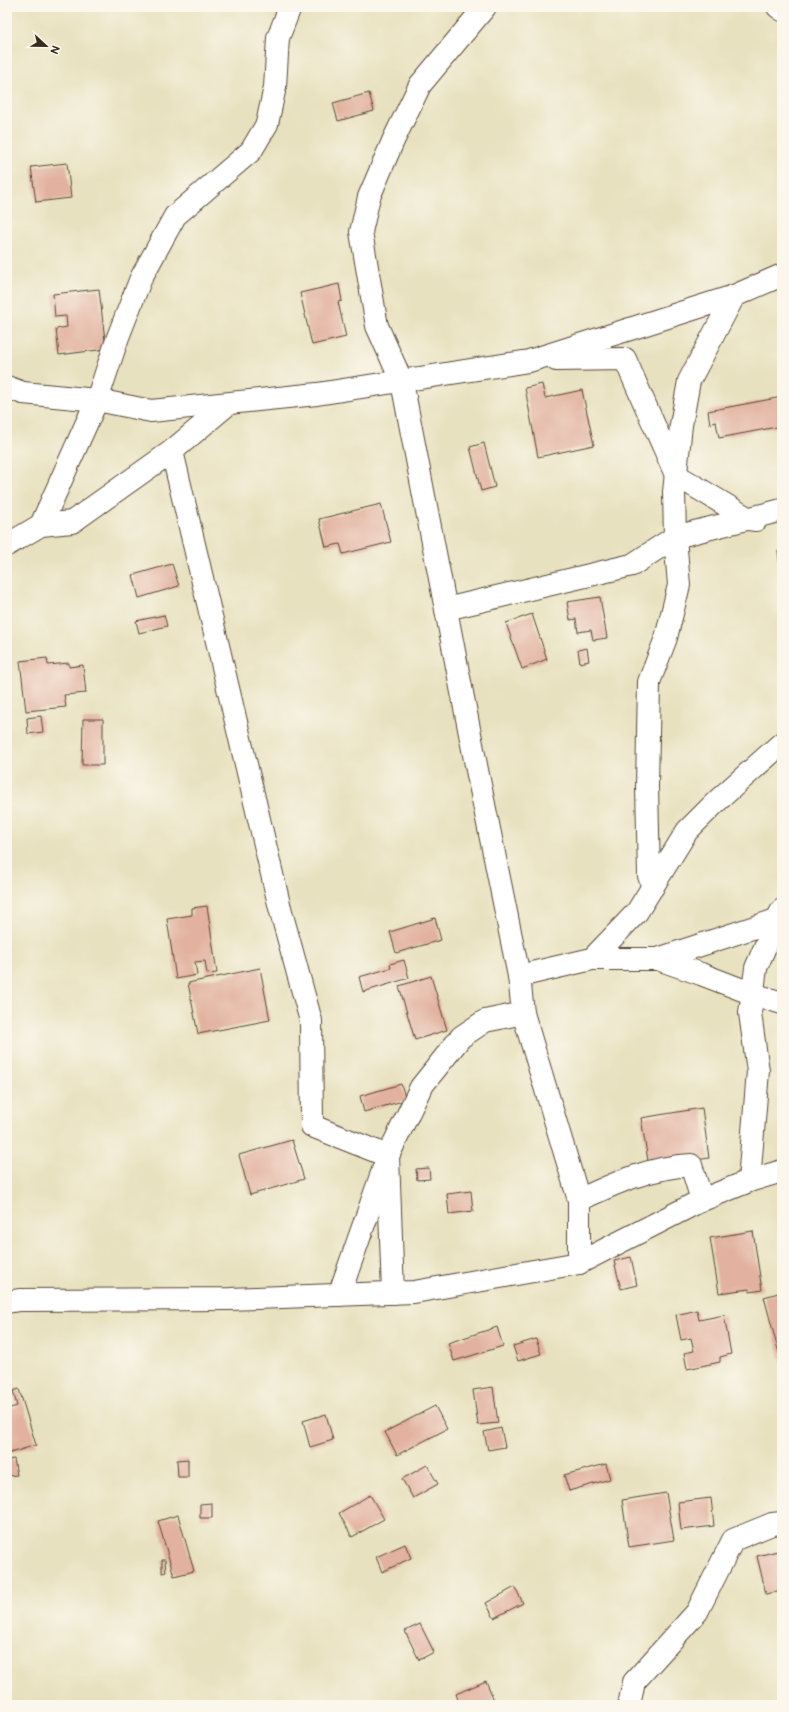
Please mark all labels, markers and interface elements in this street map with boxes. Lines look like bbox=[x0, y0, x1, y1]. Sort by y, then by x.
north arrow bbox=[26, 26, 66, 66]
text: N bbox=[47, 43, 62, 56]

